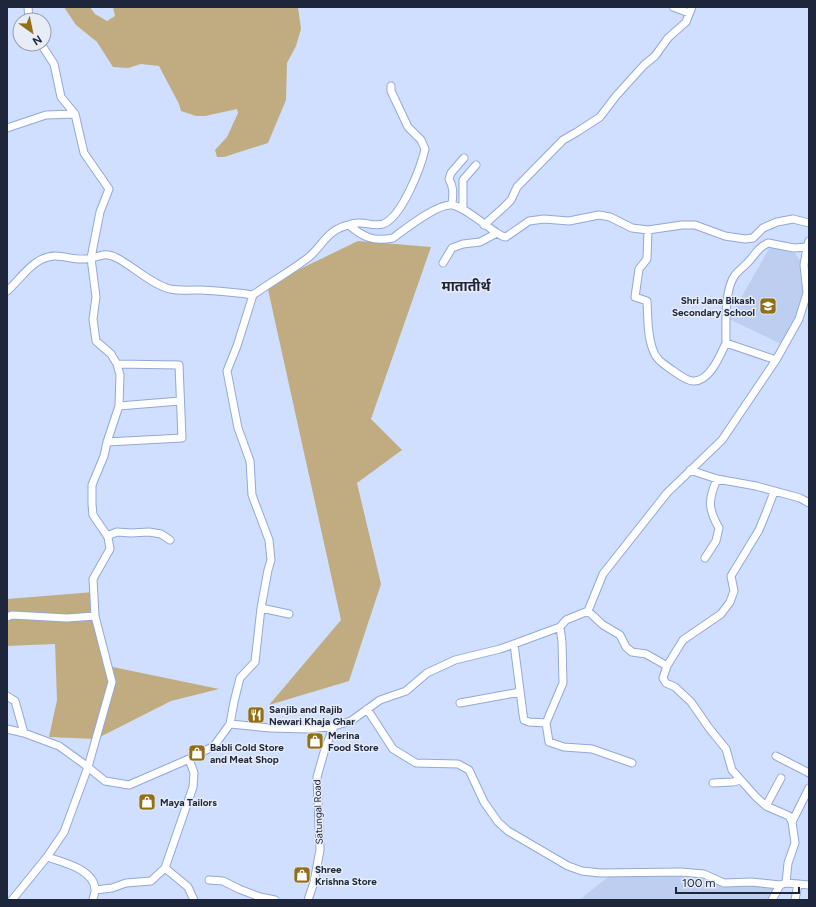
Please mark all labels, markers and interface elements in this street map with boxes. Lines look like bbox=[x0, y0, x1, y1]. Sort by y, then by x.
north arrow bbox=[12, 12, 52, 52]
text: N bbox=[30, 32, 44, 48]
district label: मातातीर्थ bbox=[442, 278, 491, 295]
place label: Shri Jana Bikash Secondary School bbox=[672, 294, 755, 319]
school or university icon: Shri Jana Bikash Secondary School bbox=[758, 296, 778, 316]
place label: Sanjib and Rajib Newari Khaja Ghar bbox=[269, 703, 355, 728]
restaurant icon: Sanjib and Rajib Newari Khaja Ghar bbox=[246, 705, 266, 725]
place label: Merina Food Store bbox=[328, 729, 379, 754]
shop icon: Merina Food Store bbox=[305, 731, 325, 751]
place label: Babli Cold Store and Meat Shop bbox=[210, 741, 284, 766]
shop icon: Babli Cold Store and Meat Shop bbox=[187, 743, 207, 763]
street label: Satungal Road bbox=[310, 779, 326, 845]
shop icon: Maya Tailors bbox=[137, 792, 157, 812]
place label: Maya Tailors bbox=[160, 796, 217, 809]
place label: Shree Krishna Store bbox=[315, 863, 377, 888]
shop icon: Shree Krishna Store bbox=[292, 865, 312, 885]
scale bar bbox=[676, 869, 799, 895]
text: 100 m bbox=[682, 876, 716, 890]

